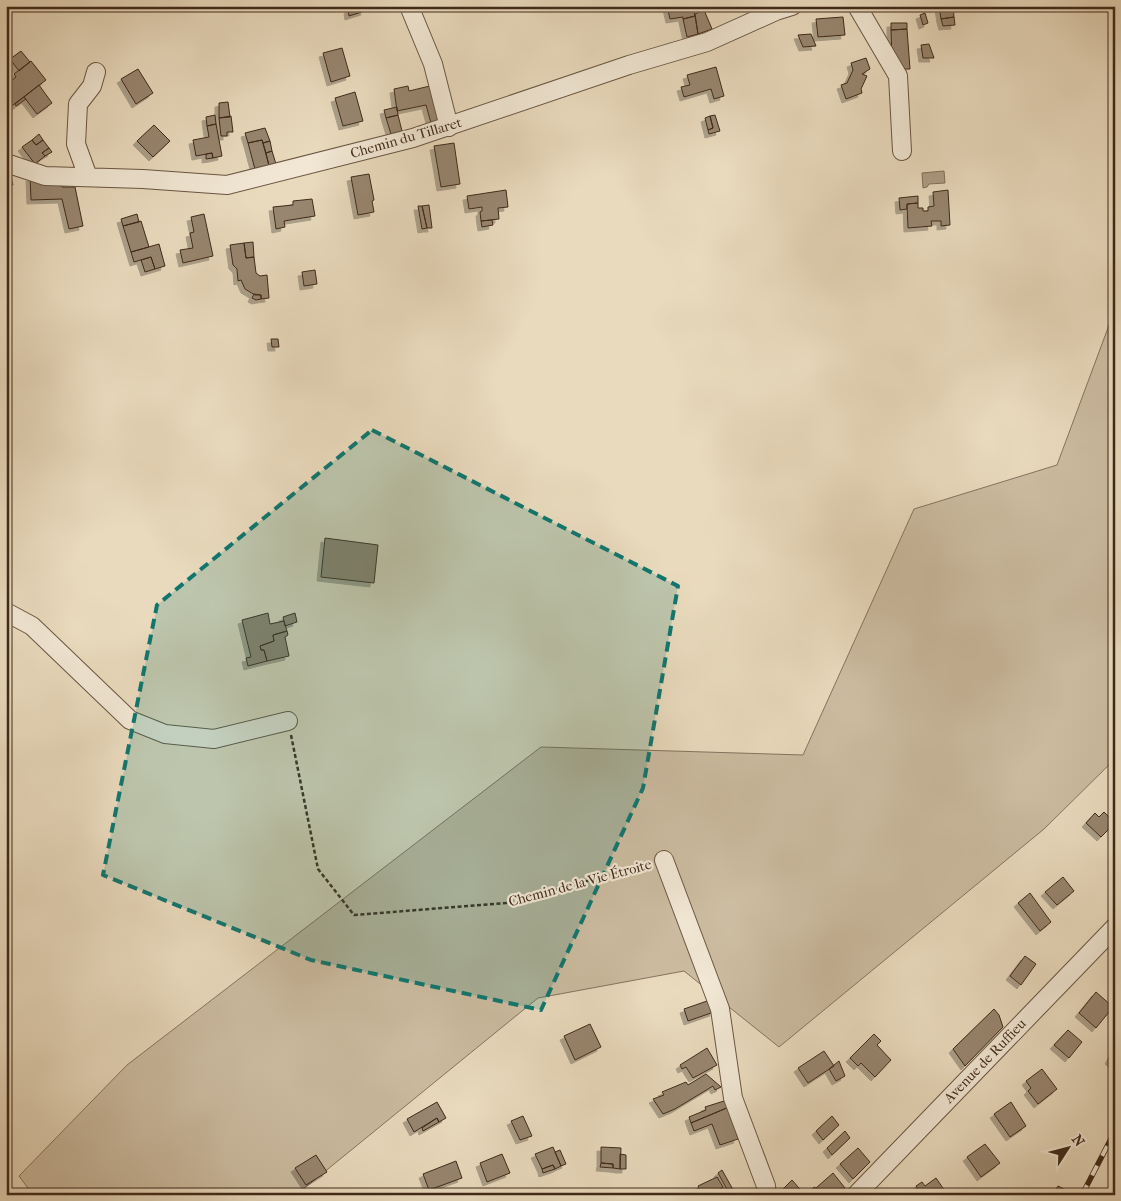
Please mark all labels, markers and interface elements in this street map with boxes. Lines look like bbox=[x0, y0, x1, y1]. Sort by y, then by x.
street label: Chemin du Tillaret bbox=[348, 114, 464, 162]
street label: Chemin de la Vie Étroite bbox=[506, 855, 653, 910]
street label: Avenue de Ruffieu bbox=[940, 1015, 1030, 1107]
north arrow bbox=[1044, 1124, 1094, 1174]
text: N bbox=[1068, 1131, 1088, 1150]

